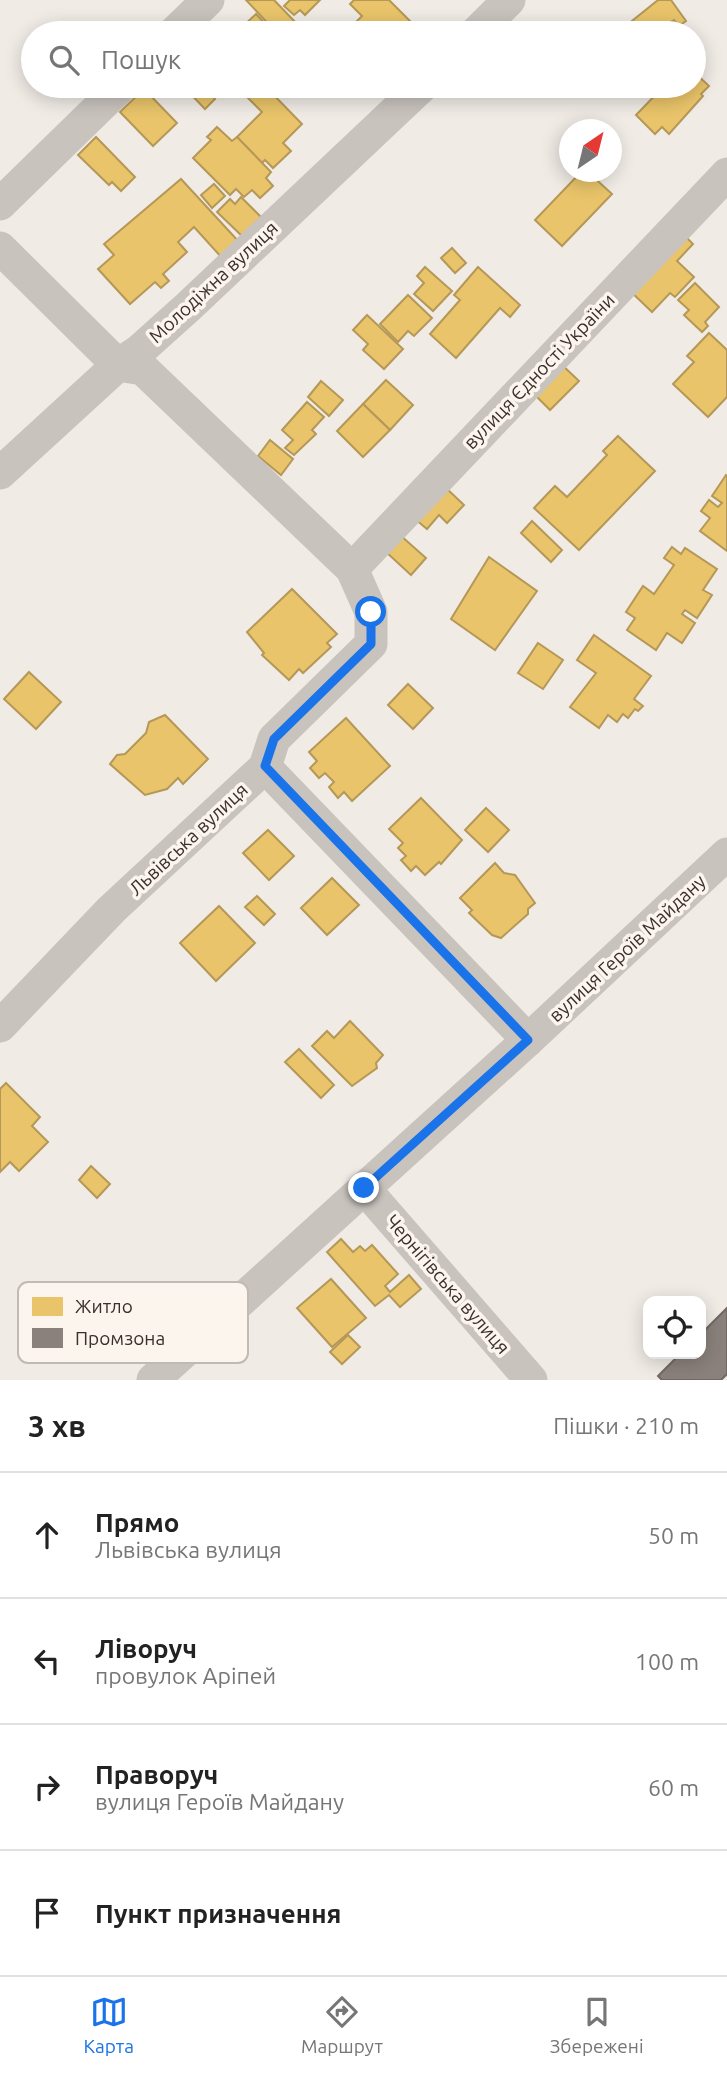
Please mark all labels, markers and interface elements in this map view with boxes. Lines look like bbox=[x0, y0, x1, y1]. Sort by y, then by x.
search box bbox=[21, 21, 706, 98]
icon: search bbox=[45, 41, 83, 79]
text: Пошук bbox=[101, 45, 181, 74]
north arrow bbox=[559, 119, 622, 182]
street label: Молодіжна вулиця bbox=[144, 217, 282, 347]
street label: вулиця Єдності України bbox=[459, 289, 619, 453]
route start bbox=[355, 596, 386, 627]
street label: Львівська вулиця bbox=[124, 778, 252, 900]
street label: вулиця Героїв Майдану bbox=[544, 870, 710, 1026]
route end bbox=[348, 1172, 379, 1203]
street label: Чернігівська вулиця bbox=[382, 1210, 514, 1358]
legend bbox=[18, 1282, 248, 1363]
text: Житло bbox=[75, 1295, 133, 1317]
map controls bbox=[643, 1296, 706, 1359]
button: locate bbox=[643, 1296, 706, 1359]
text: Промзона bbox=[75, 1327, 165, 1349]
text: 3 хв bbox=[28, 1409, 86, 1443]
text: Пішки · 210 m bbox=[553, 1413, 699, 1438]
text: Прямо bbox=[95, 1508, 179, 1537]
icon: ahead bbox=[28, 1516, 66, 1554]
text: 50 m bbox=[648, 1523, 699, 1548]
text: Львівська вулиця bbox=[95, 1537, 282, 1562]
text: Ліворуч bbox=[95, 1634, 197, 1663]
icon: left bbox=[28, 1642, 66, 1680]
text: 100 m bbox=[635, 1649, 699, 1674]
text: провулок Аріпей bbox=[95, 1663, 276, 1688]
text: Праворуч bbox=[95, 1760, 218, 1789]
icon: right bbox=[28, 1768, 66, 1806]
text: 60 m bbox=[648, 1775, 699, 1800]
text: вулиця Героїв Майдану bbox=[95, 1789, 344, 1814]
icon: arrive bbox=[28, 1894, 66, 1932]
text: Пункт призначення bbox=[95, 1899, 341, 1928]
tab: Карта bbox=[83, 1993, 134, 2057]
tab: Маршрут bbox=[301, 1993, 383, 2057]
tab: Збережені bbox=[550, 1993, 644, 2057]

